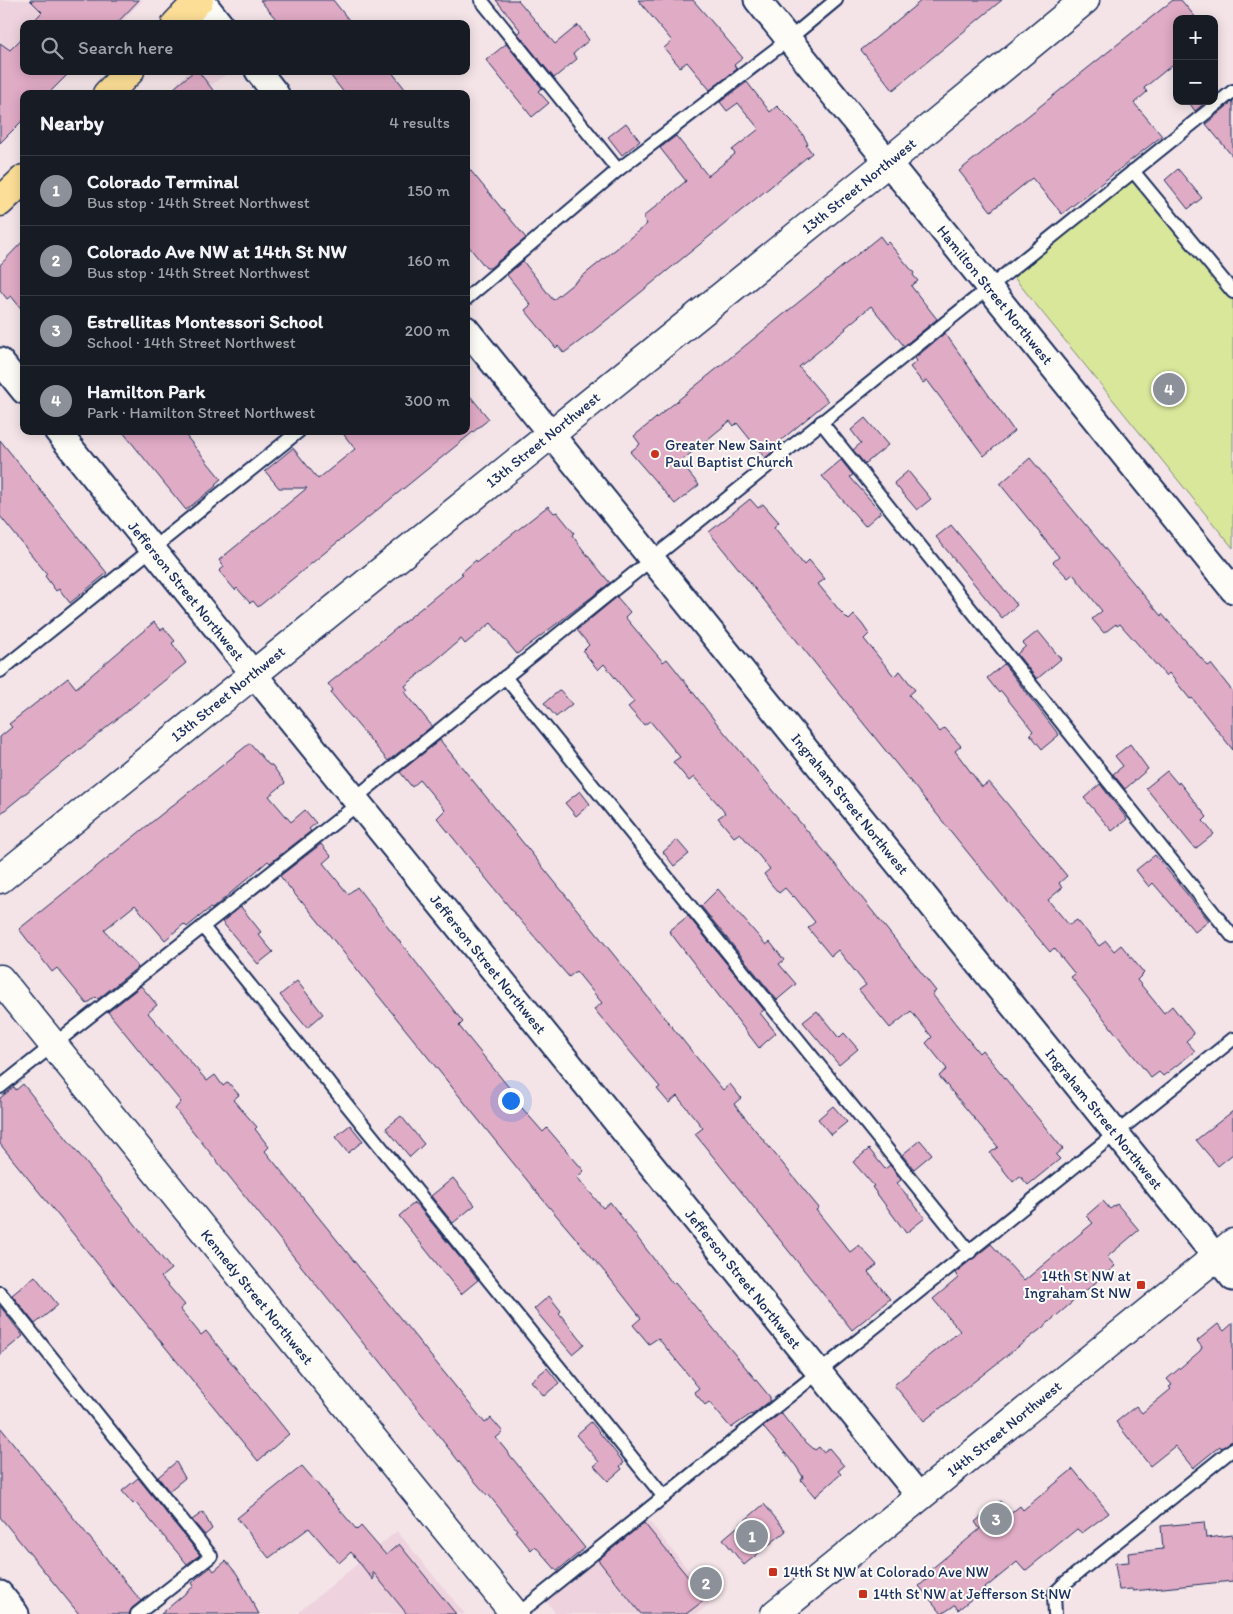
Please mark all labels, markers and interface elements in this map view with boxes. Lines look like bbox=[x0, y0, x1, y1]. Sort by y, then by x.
map controls bbox=[1173, 15, 1218, 105]
button: + bbox=[1173, 15, 1218, 60]
search box bbox=[20, 20, 470, 75]
icon: search bbox=[38, 34, 66, 62]
text: Search here bbox=[78, 36, 173, 59]
button: − bbox=[1173, 60, 1218, 105]
text: Nearby bbox=[40, 110, 104, 135]
text: 4 results bbox=[389, 113, 450, 132]
street label: 13th Street Northwest bbox=[798, 134, 920, 238]
text: Colorado Terminal bbox=[87, 170, 239, 193]
text: 1 bbox=[52, 181, 60, 200]
text: 150 m bbox=[407, 181, 450, 200]
text: Bus stop · 14th Street Northwest bbox=[87, 193, 310, 212]
street label: Hamilton Street Northwest bbox=[933, 222, 1057, 369]
text: Colorado Ave NW at 14th St NW bbox=[87, 240, 347, 263]
text: 2 bbox=[52, 251, 60, 270]
text: 160 m bbox=[407, 251, 450, 270]
text: Bus stop · 14th Street Northwest bbox=[87, 263, 310, 282]
text: Estrellitas Montessori School bbox=[87, 310, 323, 333]
text: 3 bbox=[52, 321, 60, 340]
text: 200 m bbox=[405, 321, 450, 340]
text: School · 14th Street Northwest bbox=[87, 333, 296, 352]
pin: 4 bbox=[1153, 370, 1185, 408]
text: Hamilton Park bbox=[87, 380, 205, 403]
street label: 13th Street Northwest bbox=[482, 388, 604, 492]
text: 4 bbox=[51, 391, 61, 410]
text: 300 m bbox=[405, 391, 450, 410]
text: Park · Hamilton Street Northwest bbox=[87, 403, 315, 422]
place label: Greater New Saint Paul Baptist Church bbox=[665, 436, 793, 471]
marker: Greater New Saint Paul Baptist Church bbox=[649, 448, 661, 460]
street label: Jefferson Street Northwest bbox=[124, 517, 248, 665]
street label: 13th Street Northwest bbox=[167, 642, 289, 746]
street label: Ingraham Street Northwest bbox=[787, 730, 913, 879]
street label: Jefferson Street Northwest bbox=[426, 890, 550, 1038]
street label: Ingraham Street Northwest bbox=[1041, 1045, 1167, 1194]
your location bbox=[498, 1088, 524, 1114]
street label: Jefferson Street Northwest bbox=[681, 1205, 805, 1353]
street label: Kennedy Street Northwest bbox=[197, 1226, 317, 1369]
place label: 14th St NW at Ingraham St NW bbox=[1024, 1267, 1131, 1302]
marker: 14th St NW at Ingraham St NW bbox=[1135, 1279, 1147, 1291]
street label: 14th Street Northwest bbox=[943, 1377, 1065, 1481]
pin: 3 bbox=[980, 1500, 1012, 1538]
pin: 1 bbox=[736, 1517, 768, 1555]
place label: 14th St NW at Colorado Ave NW bbox=[783, 1563, 989, 1581]
pin: 2 bbox=[690, 1564, 722, 1602]
marker: 14th St NW at Colorado Ave NW bbox=[767, 1566, 779, 1578]
place label: 14th St NW at Jefferson St NW bbox=[873, 1585, 1071, 1603]
marker: 14th St NW at Jefferson St NW bbox=[857, 1588, 869, 1600]

